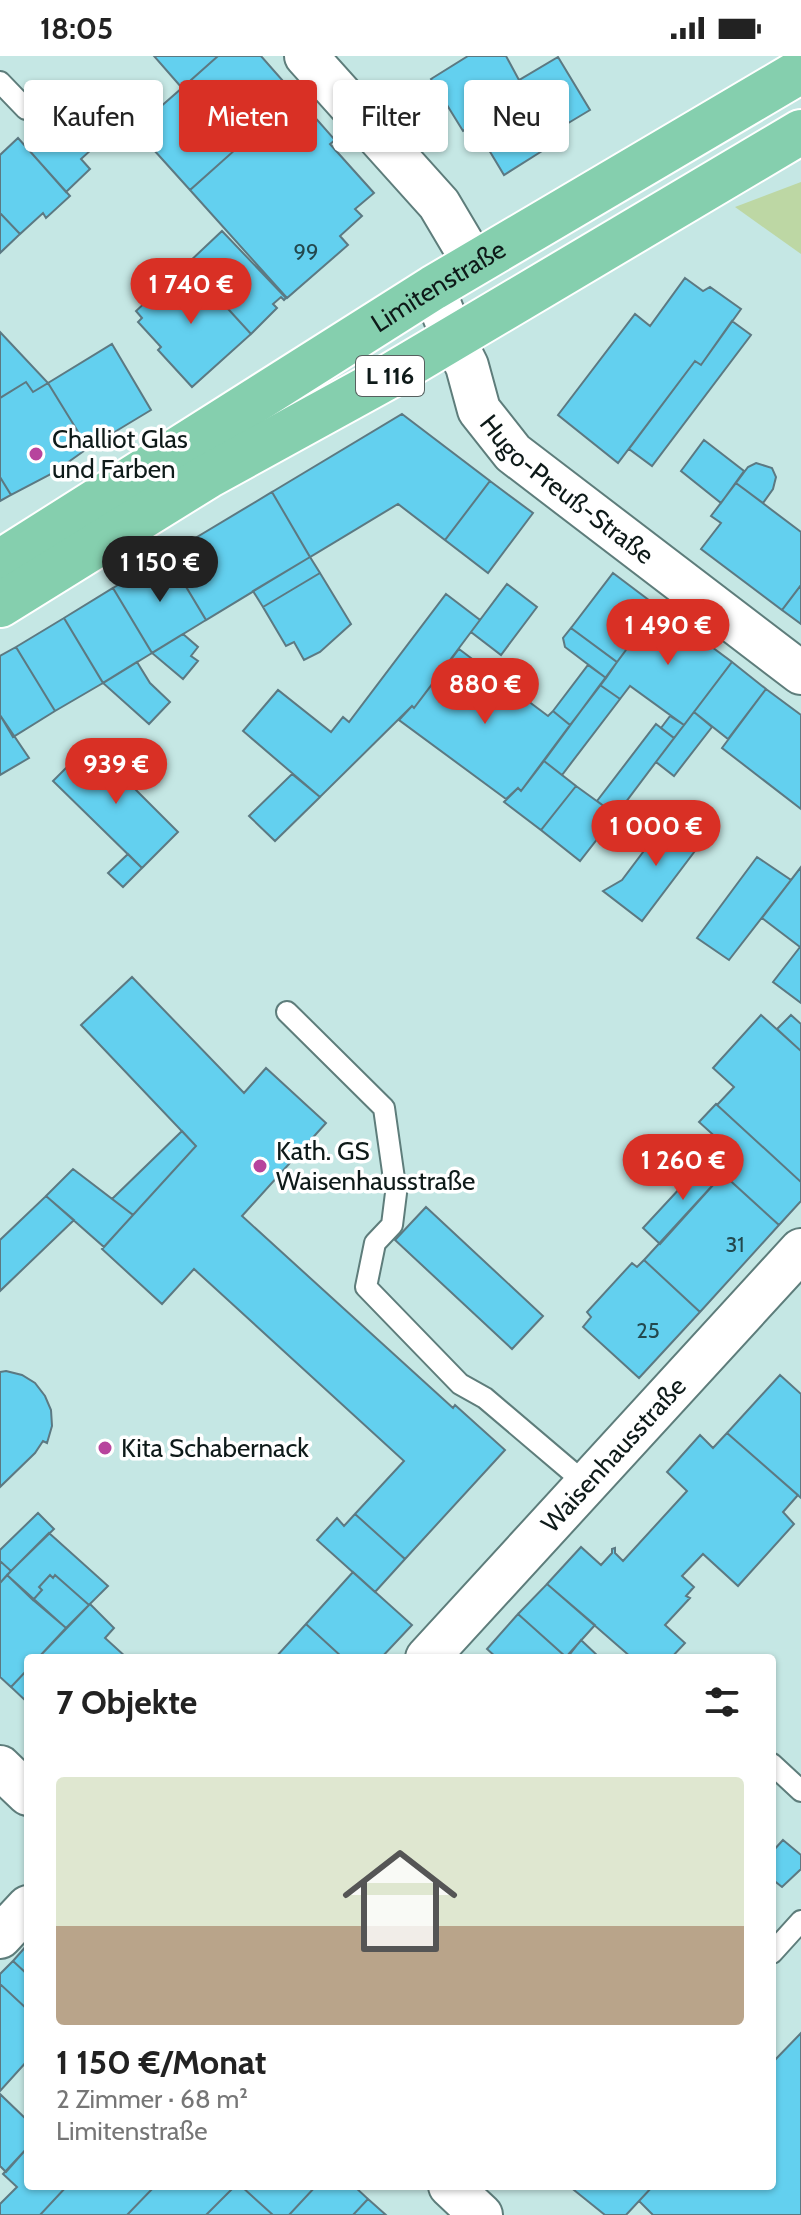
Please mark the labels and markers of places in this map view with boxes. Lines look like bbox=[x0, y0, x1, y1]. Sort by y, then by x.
pin: 1 740 € bbox=[117, 258, 265, 326]
place label: Challiot Glas und Farben bbox=[52, 423, 188, 485]
marker: Challiot Glas und Farben bbox=[27, 445, 45, 463]
pin: 1 150 € bbox=[86, 536, 234, 604]
pin: 1 490 € bbox=[594, 599, 742, 667]
pin: 880 € bbox=[429, 658, 541, 726]
pin: 939 € bbox=[60, 738, 172, 806]
pin: 1 000 € bbox=[582, 800, 730, 868]
pin: 1 260 € bbox=[609, 1134, 757, 1202]
place label: Kath. GS Waisenhausstraße bbox=[276, 1135, 475, 1197]
marker: Kath. GS Waisenhausstraße bbox=[251, 1157, 269, 1175]
place label: Kita Schabernack bbox=[121, 1432, 309, 1464]
marker: Kita Schabernack bbox=[96, 1439, 114, 1457]

